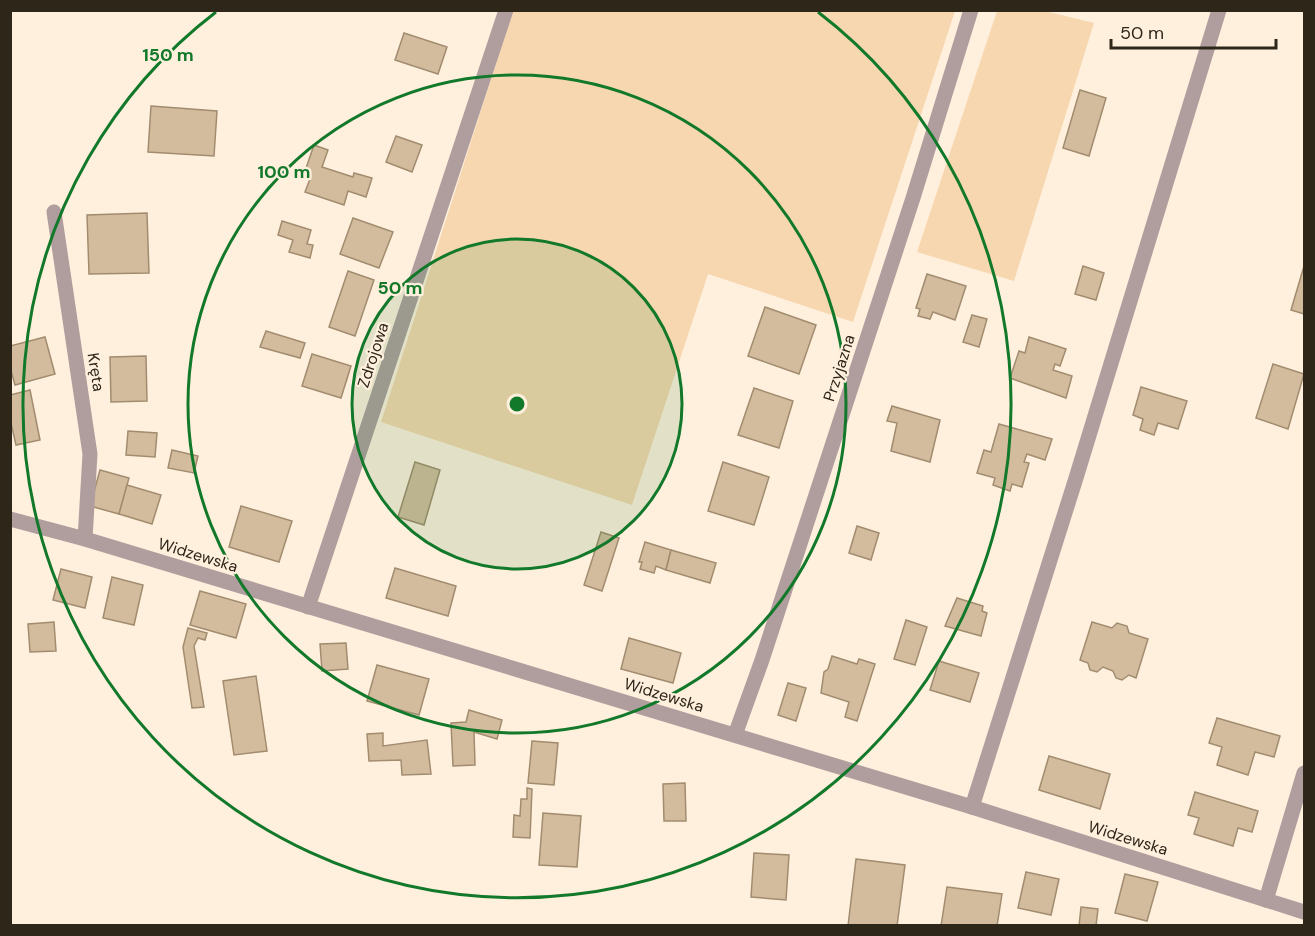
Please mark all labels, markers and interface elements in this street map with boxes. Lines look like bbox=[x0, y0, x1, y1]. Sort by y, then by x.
scale bar bbox=[1111, 12, 1276, 50]
text: 50 m bbox=[1120, 21, 1164, 45]
text: 150 m bbox=[142, 43, 194, 67]
text: 100 m bbox=[257, 160, 311, 184]
text: 50 m bbox=[377, 276, 423, 300]
street label: Zdrojowa bbox=[353, 320, 393, 390]
street label: Przyjazna bbox=[818, 332, 860, 404]
street label: Kręta bbox=[83, 351, 109, 393]
centre of rings bbox=[507, 394, 527, 414]
street label: Widzewska bbox=[156, 533, 240, 577]
street label: Widzewska bbox=[622, 673, 706, 717]
street label: Widzewska bbox=[1086, 816, 1170, 860]

